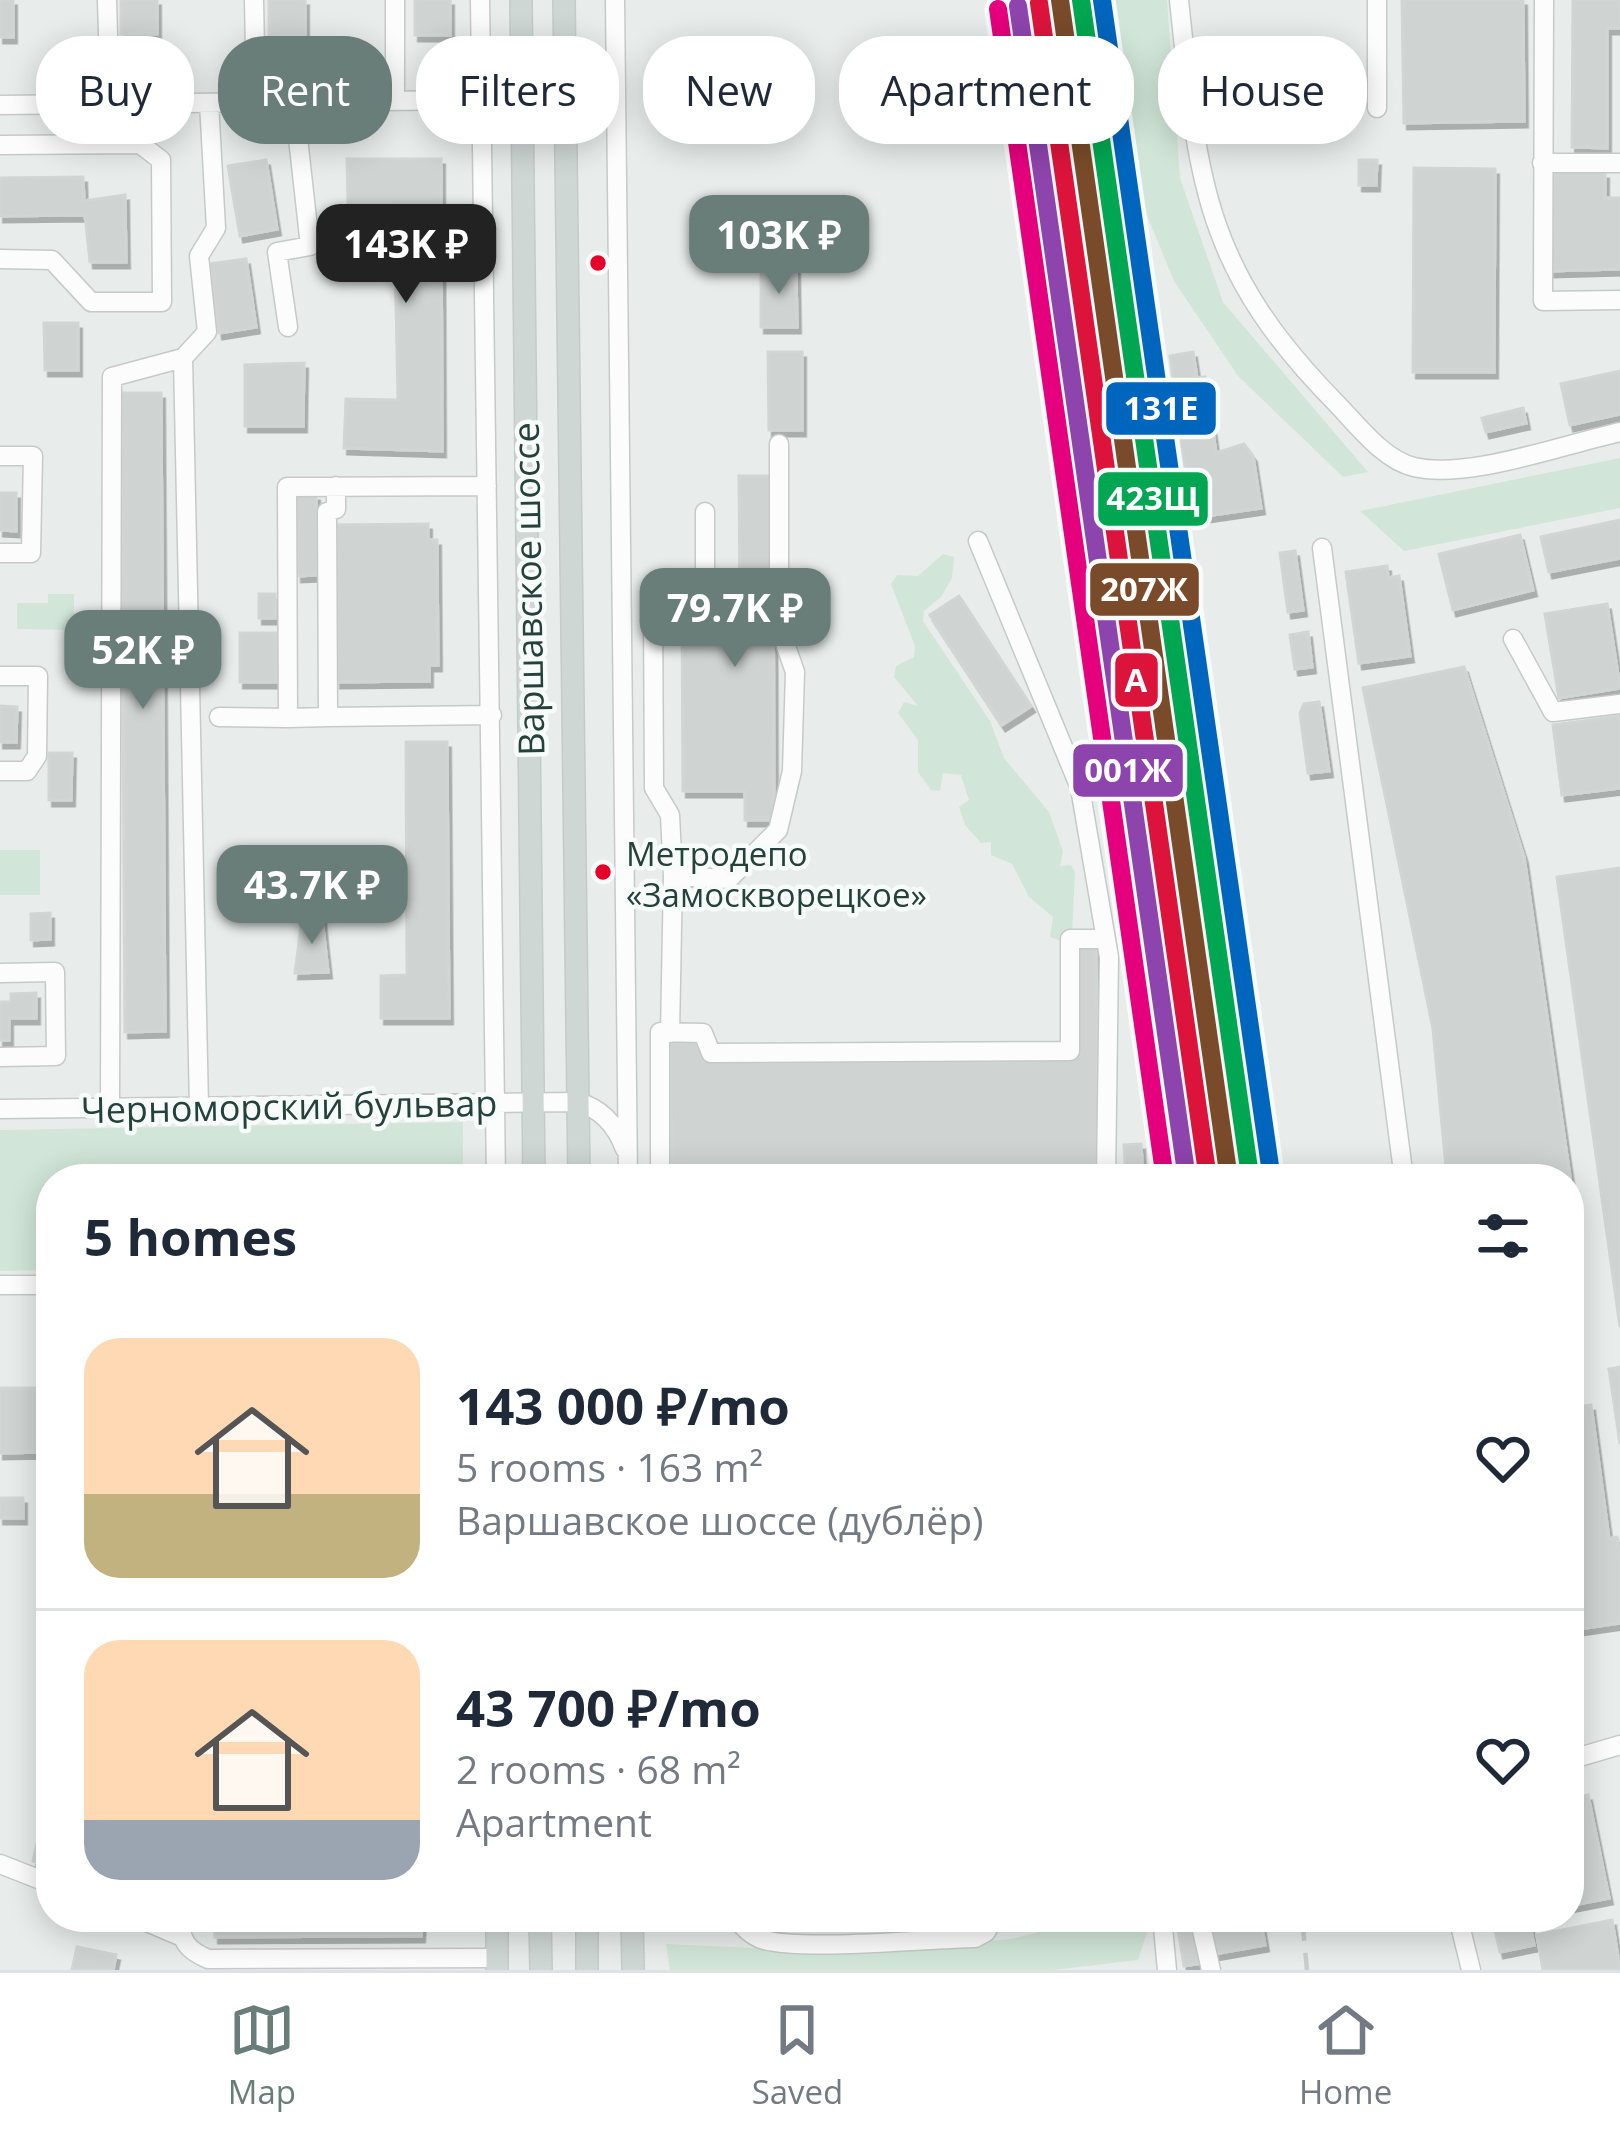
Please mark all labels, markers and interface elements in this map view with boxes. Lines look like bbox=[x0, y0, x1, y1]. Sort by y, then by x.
chip: Buy bbox=[36, 36, 194, 144]
chip: Rent bbox=[218, 36, 392, 144]
chip: Filters bbox=[416, 36, 619, 144]
chip: New bbox=[643, 36, 815, 144]
chip: Apartment bbox=[839, 36, 1134, 144]
chip: House bbox=[1158, 36, 1367, 144]
pin: 103K ₽ bbox=[681, 195, 877, 297]
pin: 143K ₽ bbox=[308, 204, 504, 306]
text: 103K ₽ bbox=[716, 207, 842, 260]
text: 143K ₽ bbox=[343, 216, 469, 269]
unlabelled marker bbox=[587, 252, 609, 274]
line badge: 131Е bbox=[1104, 380, 1218, 437]
text: 131Е bbox=[1123, 385, 1199, 430]
street label: Варшавское шоссе bbox=[501, 422, 555, 756]
line badge: 423Щ bbox=[1096, 470, 1210, 528]
text: 423Щ bbox=[1106, 475, 1200, 520]
line badge: 207Ж bbox=[1088, 561, 1201, 618]
text: 207Ж bbox=[1100, 566, 1189, 611]
pin: 79.7K ₽ bbox=[624, 568, 846, 670]
text: 79.7K ₽ bbox=[667, 580, 803, 633]
pin: 52K ₽ bbox=[59, 610, 227, 712]
text: 52K ₽ bbox=[91, 622, 195, 675]
line badge: A bbox=[1113, 651, 1160, 709]
text: A bbox=[1125, 657, 1148, 702]
line badge: 001Ж bbox=[1071, 742, 1185, 799]
text: 001Ж bbox=[1084, 747, 1173, 792]
place label: Метродепо «Замоскворецкое» bbox=[626, 831, 927, 917]
pin: 43.7K ₽ bbox=[201, 845, 423, 947]
text: 43.7K ₽ bbox=[244, 857, 380, 910]
marker: Метродепо «Замоскворецкое» bbox=[592, 861, 614, 883]
street label: Черноморский бульвар bbox=[80, 1078, 498, 1134]
text: 5 homes bbox=[84, 1201, 297, 1271]
icon: filters bbox=[1470, 1203, 1536, 1269]
text: 143 000 ₽/mo bbox=[456, 1370, 790, 1440]
icon: home bbox=[180, 1386, 324, 1530]
icon: heart bbox=[1470, 1425, 1536, 1491]
text: 5 rooms · 163 m² bbox=[456, 1440, 763, 1493]
text: Варшавское шоссе (дублёр) bbox=[456, 1493, 984, 1546]
text: 43 700 ₽/mo bbox=[456, 1672, 761, 1742]
icon: home bbox=[180, 1688, 324, 1832]
icon: heart bbox=[1470, 1727, 1536, 1793]
text: 2 rooms · 68 m² bbox=[456, 1742, 741, 1795]
text: Apartment bbox=[456, 1795, 652, 1848]
tab: Map bbox=[228, 1997, 296, 2114]
tab: Saved bbox=[752, 1997, 843, 2114]
tab: Home bbox=[1299, 1997, 1392, 2114]

